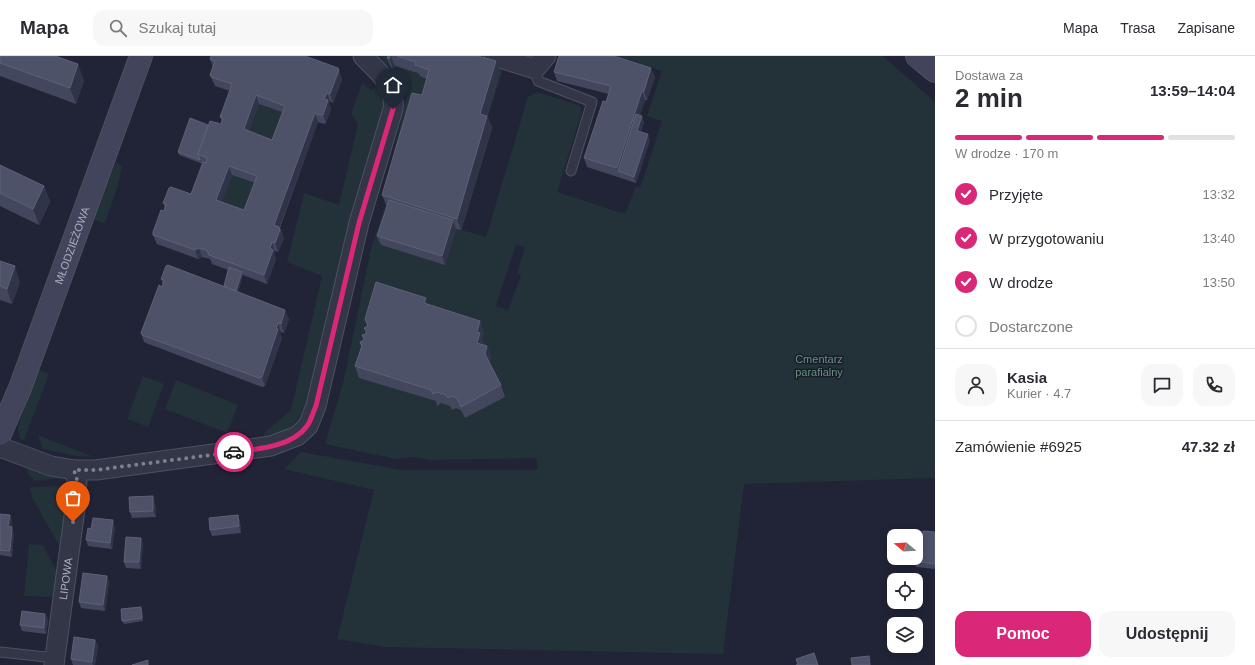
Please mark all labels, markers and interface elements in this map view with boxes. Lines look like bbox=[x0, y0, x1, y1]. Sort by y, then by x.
search box bbox=[93, 10, 373, 46]
text: Mapa bbox=[20, 17, 69, 38]
icon: search bbox=[107, 17, 129, 39]
text: Szukaj tutaj bbox=[139, 19, 216, 36]
text: Mapa bbox=[1063, 20, 1098, 36]
text: Trasa bbox=[1120, 20, 1155, 36]
text: Zapisane bbox=[1177, 20, 1235, 36]
pin bbox=[376, 68, 410, 109]
text: Dostawa za bbox=[955, 68, 1023, 83]
icon: home bbox=[382, 74, 404, 96]
text: 13:59–14:04 bbox=[1150, 82, 1235, 99]
text: 2 min bbox=[955, 83, 1023, 113]
text: W drodze · 170 m bbox=[955, 146, 1058, 161]
icon: check bbox=[955, 183, 977, 205]
text: Przyjęte bbox=[989, 186, 1043, 203]
text: 13:32 bbox=[1202, 187, 1235, 202]
street label: MŁODZIEŻOWA bbox=[52, 204, 92, 286]
icon: check bbox=[955, 227, 977, 249]
text: W przygotowaniu bbox=[989, 230, 1104, 247]
text: 13:40 bbox=[1202, 231, 1235, 246]
icon: check bbox=[955, 271, 977, 293]
text: W drodze bbox=[989, 274, 1053, 291]
text: 13:50 bbox=[1202, 275, 1235, 290]
text: Dostarczone bbox=[989, 318, 1073, 335]
park label: Cmentarz parafialny bbox=[795, 353, 843, 378]
button: person bbox=[955, 364, 997, 406]
button: chat bbox=[1141, 364, 1183, 406]
button: phone bbox=[1193, 364, 1235, 406]
text: Kasia bbox=[1007, 369, 1047, 386]
text: Kurier · 4.7 bbox=[1007, 386, 1071, 401]
courier bbox=[214, 432, 254, 472]
text: Zamówienie #6925 bbox=[955, 438, 1082, 455]
text: 47.32 zł bbox=[1182, 438, 1235, 455]
icon: car bbox=[223, 441, 245, 463]
pin bbox=[56, 481, 90, 522]
icon: bag bbox=[62, 487, 84, 509]
north arrow bbox=[887, 529, 923, 565]
map controls bbox=[887, 529, 923, 653]
street label: LIPOWA bbox=[57, 556, 74, 601]
button: locate bbox=[887, 573, 923, 609]
button: Pomoc bbox=[955, 611, 1091, 657]
button: Udostępnij bbox=[1099, 611, 1235, 657]
button: layers bbox=[887, 617, 923, 653]

